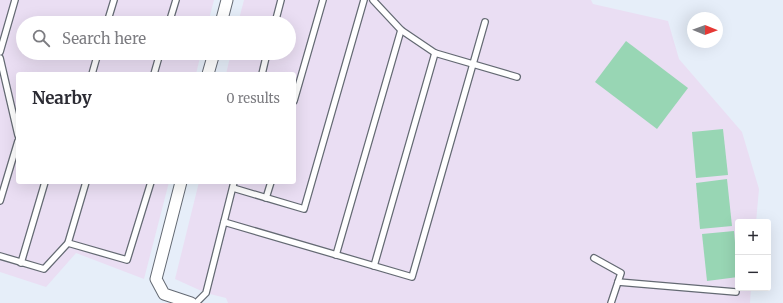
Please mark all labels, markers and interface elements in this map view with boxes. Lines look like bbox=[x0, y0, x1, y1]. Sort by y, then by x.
north arrow bbox=[687, 12, 723, 48]
search box bbox=[16, 16, 296, 60]
icon: search bbox=[30, 27, 52, 49]
text: Search here bbox=[62, 29, 146, 48]
text: Nearby bbox=[32, 87, 92, 109]
text: 0 results bbox=[226, 90, 280, 107]
map controls bbox=[735, 219, 771, 291]
button: + bbox=[735, 219, 771, 255]
button: − bbox=[735, 255, 771, 291]

